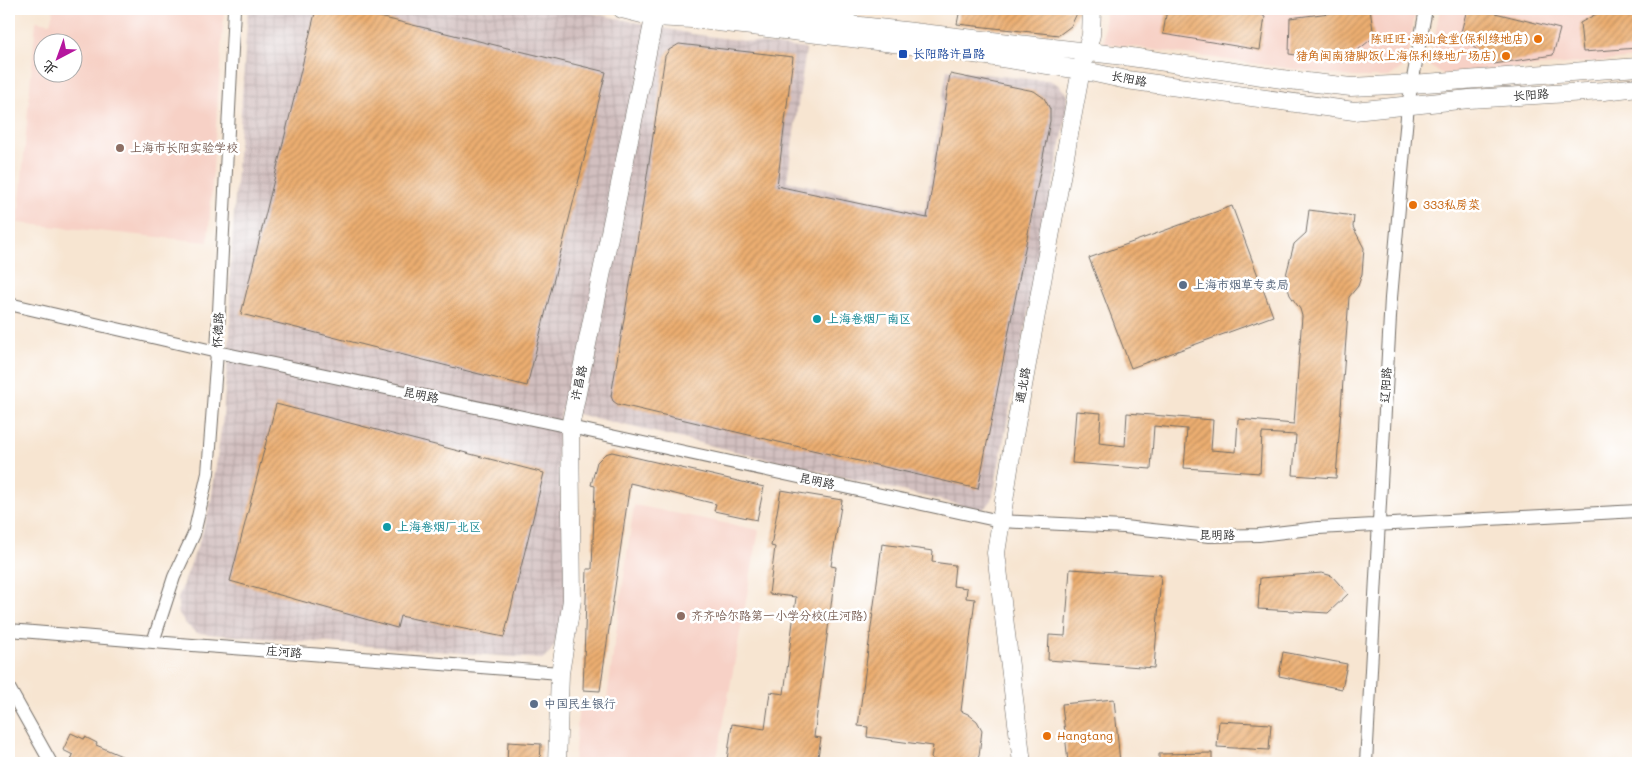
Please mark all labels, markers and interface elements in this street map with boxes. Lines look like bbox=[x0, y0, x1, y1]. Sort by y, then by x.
place label: 陈旺旺·潮汕食堂(保利绿地店) bbox=[1371, 30, 1528, 46]
north arrow bbox=[32, 32, 82, 82]
marker: 陈旺旺·潮汕食堂(保利绿地店) bbox=[1532, 33, 1544, 45]
place label: 长阳路许昌路 bbox=[913, 45, 985, 61]
place label: 猪角闽南猪脚饭(上海保利绿地广场店) bbox=[1296, 47, 1496, 63]
marker: 长阳路许昌路 bbox=[897, 48, 909, 60]
marker: 猪角闽南猪脚饭(上海保利绿地广场店) bbox=[1500, 50, 1512, 62]
text: 北 bbox=[38, 56, 61, 80]
street label: 长阳路 bbox=[1110, 67, 1148, 89]
street label: 长阳路 bbox=[1512, 85, 1549, 103]
place label: 上海市长阳实验学校 bbox=[130, 139, 238, 155]
marker: 上海市长阳实验学校 bbox=[114, 142, 126, 154]
place label: 333私房菜 bbox=[1423, 196, 1480, 212]
marker: 333私房菜 bbox=[1407, 199, 1419, 211]
place label: 上海市烟草专卖局 bbox=[1193, 276, 1289, 292]
marker: 上海市烟草专卖局 bbox=[1177, 279, 1189, 291]
place label: 上海卷烟厂南区 bbox=[827, 310, 911, 326]
street label: 怀德路 bbox=[208, 312, 226, 348]
marker: 上海卷烟厂南区 bbox=[811, 313, 823, 325]
street label: 许昌路 bbox=[566, 364, 590, 402]
street label: 通北路 bbox=[1011, 366, 1033, 404]
street label: 辽阳路 bbox=[1376, 367, 1394, 403]
street label: 昆明路 bbox=[402, 382, 440, 406]
street label: 昆明路 bbox=[798, 468, 836, 492]
place label: 上海卷烟厂北区 bbox=[397, 518, 481, 534]
marker: 上海卷烟厂北区 bbox=[381, 521, 393, 533]
street label: 昆明路 bbox=[1199, 526, 1235, 542]
place label: 齐齐哈尔路第一小学分校(庄河路) bbox=[691, 607, 867, 623]
marker: 齐齐哈尔路第一小学分校(庄河路) bbox=[675, 610, 687, 622]
street label: 庄河路 bbox=[266, 642, 303, 660]
place label: 中国民生银行 bbox=[544, 695, 616, 711]
marker: 中国民生银行 bbox=[528, 698, 540, 710]
place label: Hangtang bbox=[1057, 727, 1113, 743]
marker: Hangtang bbox=[1041, 730, 1053, 742]

